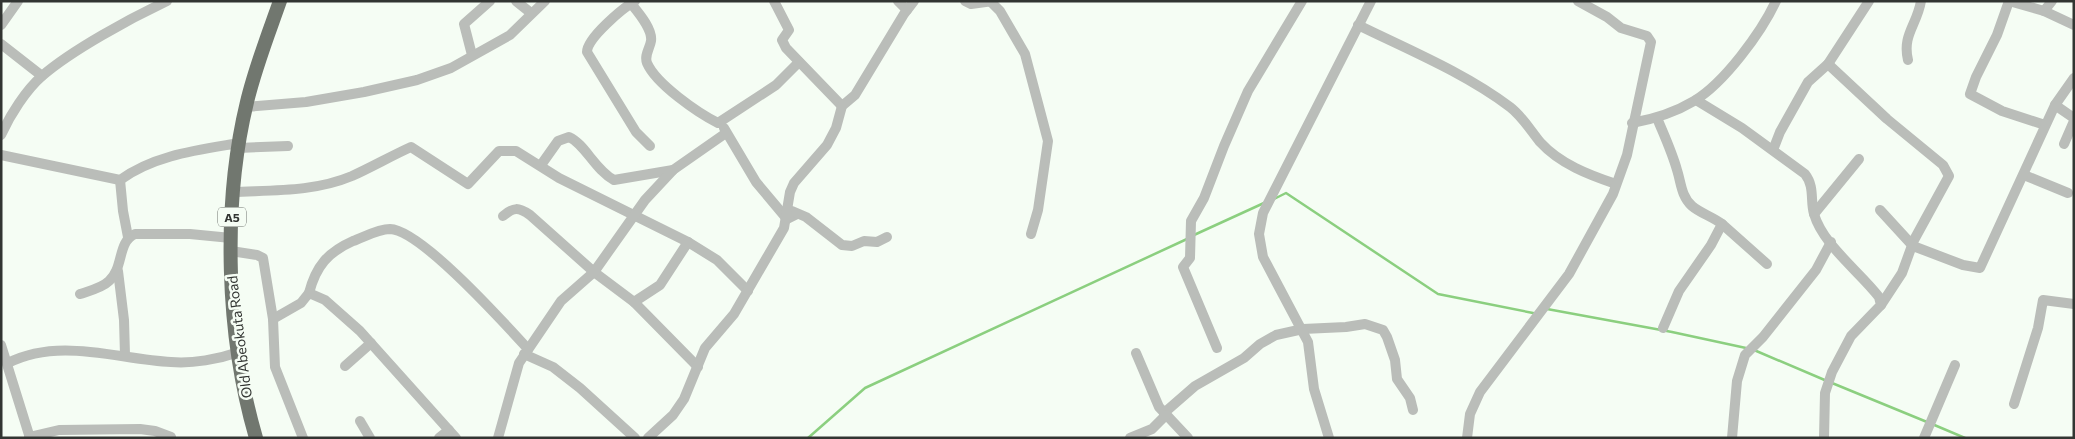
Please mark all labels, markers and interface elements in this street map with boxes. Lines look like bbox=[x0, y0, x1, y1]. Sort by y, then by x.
road number: A5 bbox=[218, 208, 246, 226]
street label: Old Abeokuta Road bbox=[223, 275, 255, 399]

